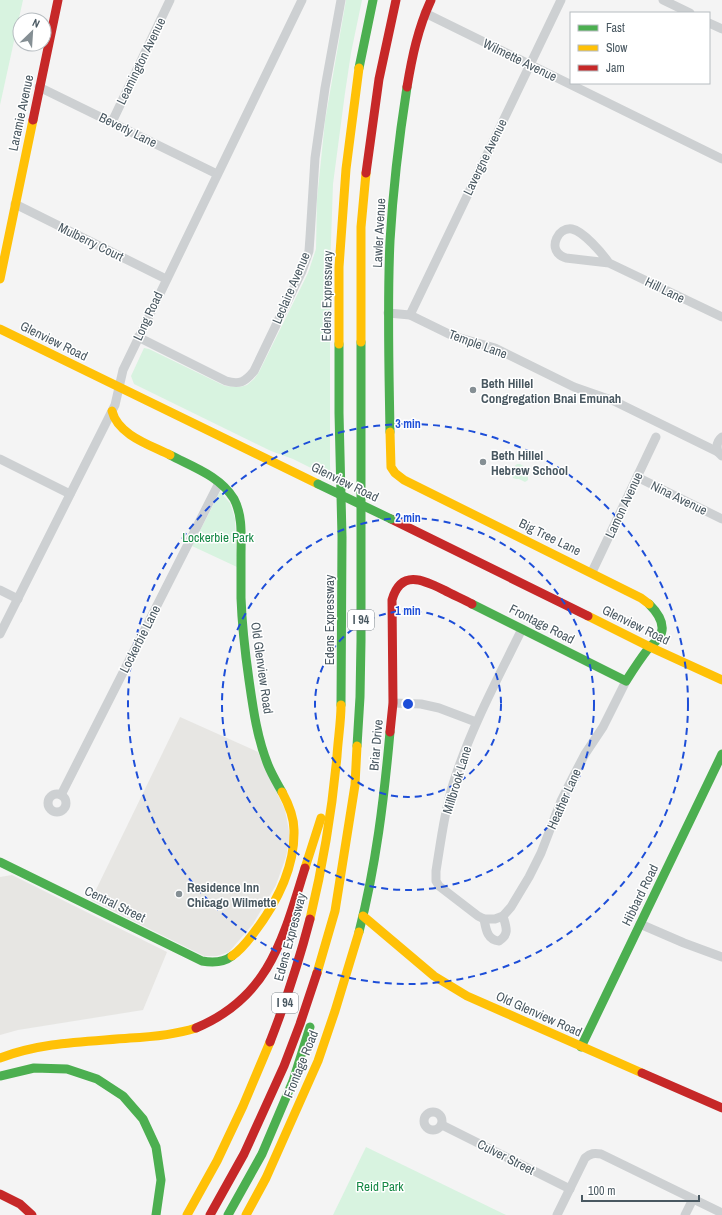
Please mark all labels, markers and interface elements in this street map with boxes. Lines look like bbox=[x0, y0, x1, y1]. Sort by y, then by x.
north arrow bbox=[12, 12, 52, 52]
legend bbox=[570, 12, 710, 84]
text: N bbox=[30, 15, 42, 31]
street label: Leamington Avenue bbox=[113, 15, 169, 107]
text: Fast bbox=[606, 20, 625, 36]
street label: Wilmette Avenue bbox=[480, 35, 560, 85]
text: Slow bbox=[606, 40, 628, 56]
text: Jam bbox=[606, 60, 625, 76]
street label: Laramie Avenue bbox=[5, 73, 37, 153]
street label: Beverly Lane bbox=[96, 109, 160, 151]
street label: Lavergne Avenue bbox=[459, 116, 511, 198]
street label: Lawler Avenue bbox=[369, 198, 389, 268]
street label: Mulberry Court bbox=[56, 219, 126, 265]
street label: Leclaire Avenue bbox=[268, 250, 314, 326]
street label: Edens Expressway bbox=[318, 250, 336, 341]
street label: Hill Lane bbox=[642, 273, 688, 307]
street label: Long Road bbox=[129, 289, 167, 343]
street label: Glenview Road bbox=[18, 317, 91, 365]
street label: Temple Lane bbox=[446, 326, 510, 362]
place label: Beth Hillel Congregation Bnai Emunah bbox=[481, 375, 621, 407]
marker: Beth Hillel Congregation Bnai Emunah bbox=[468, 385, 478, 395]
text: 3 min bbox=[395, 416, 421, 432]
place label: Beth Hillel Hebrew School bbox=[491, 447, 568, 479]
marker: Beth Hillel Hebrew School bbox=[478, 457, 488, 467]
street label: Glenview Road bbox=[309, 458, 382, 506]
street label: Lamon Avenue bbox=[601, 469, 647, 541]
street label: Nina Avenue bbox=[648, 477, 710, 519]
text: 2 min bbox=[395, 510, 421, 526]
street label: Big Tree Lane bbox=[516, 515, 584, 559]
park label: Lockerbie Park bbox=[182, 529, 255, 546]
street label: Edens Expressway bbox=[321, 574, 338, 665]
street label: Frontage Road bbox=[506, 600, 578, 648]
street label: Glenview Road bbox=[600, 601, 673, 649]
street label: Lockerbie Lane bbox=[116, 602, 164, 676]
text: 1 min bbox=[395, 603, 421, 619]
road number: I 94 bbox=[348, 610, 374, 630]
street label: Old Glenview Road bbox=[247, 621, 277, 715]
centre of rings bbox=[401, 697, 415, 711]
street label: Briar Drive bbox=[365, 719, 387, 771]
street label: Millbrook Lane bbox=[439, 744, 475, 816]
street label: Heather Lane bbox=[543, 766, 585, 832]
street label: Hibbard Road bbox=[618, 861, 662, 929]
place label: Residence Inn Chicago Wilmette bbox=[187, 879, 276, 911]
street label: Central Street bbox=[82, 882, 148, 926]
marker: Residence Inn Chicago Wilmette bbox=[174, 889, 184, 899]
street label: Edens Expressway bbox=[270, 890, 310, 983]
street label: Old Glenview Road bbox=[493, 987, 585, 1041]
road number: I 94 bbox=[272, 993, 298, 1013]
street label: Frontage Road bbox=[280, 1028, 322, 1100]
street label: Culver Street bbox=[474, 1135, 538, 1179]
scale bar bbox=[582, 1177, 699, 1203]
park label: Reid Park bbox=[356, 1178, 404, 1195]
text: 100 m bbox=[588, 1183, 615, 1199]

